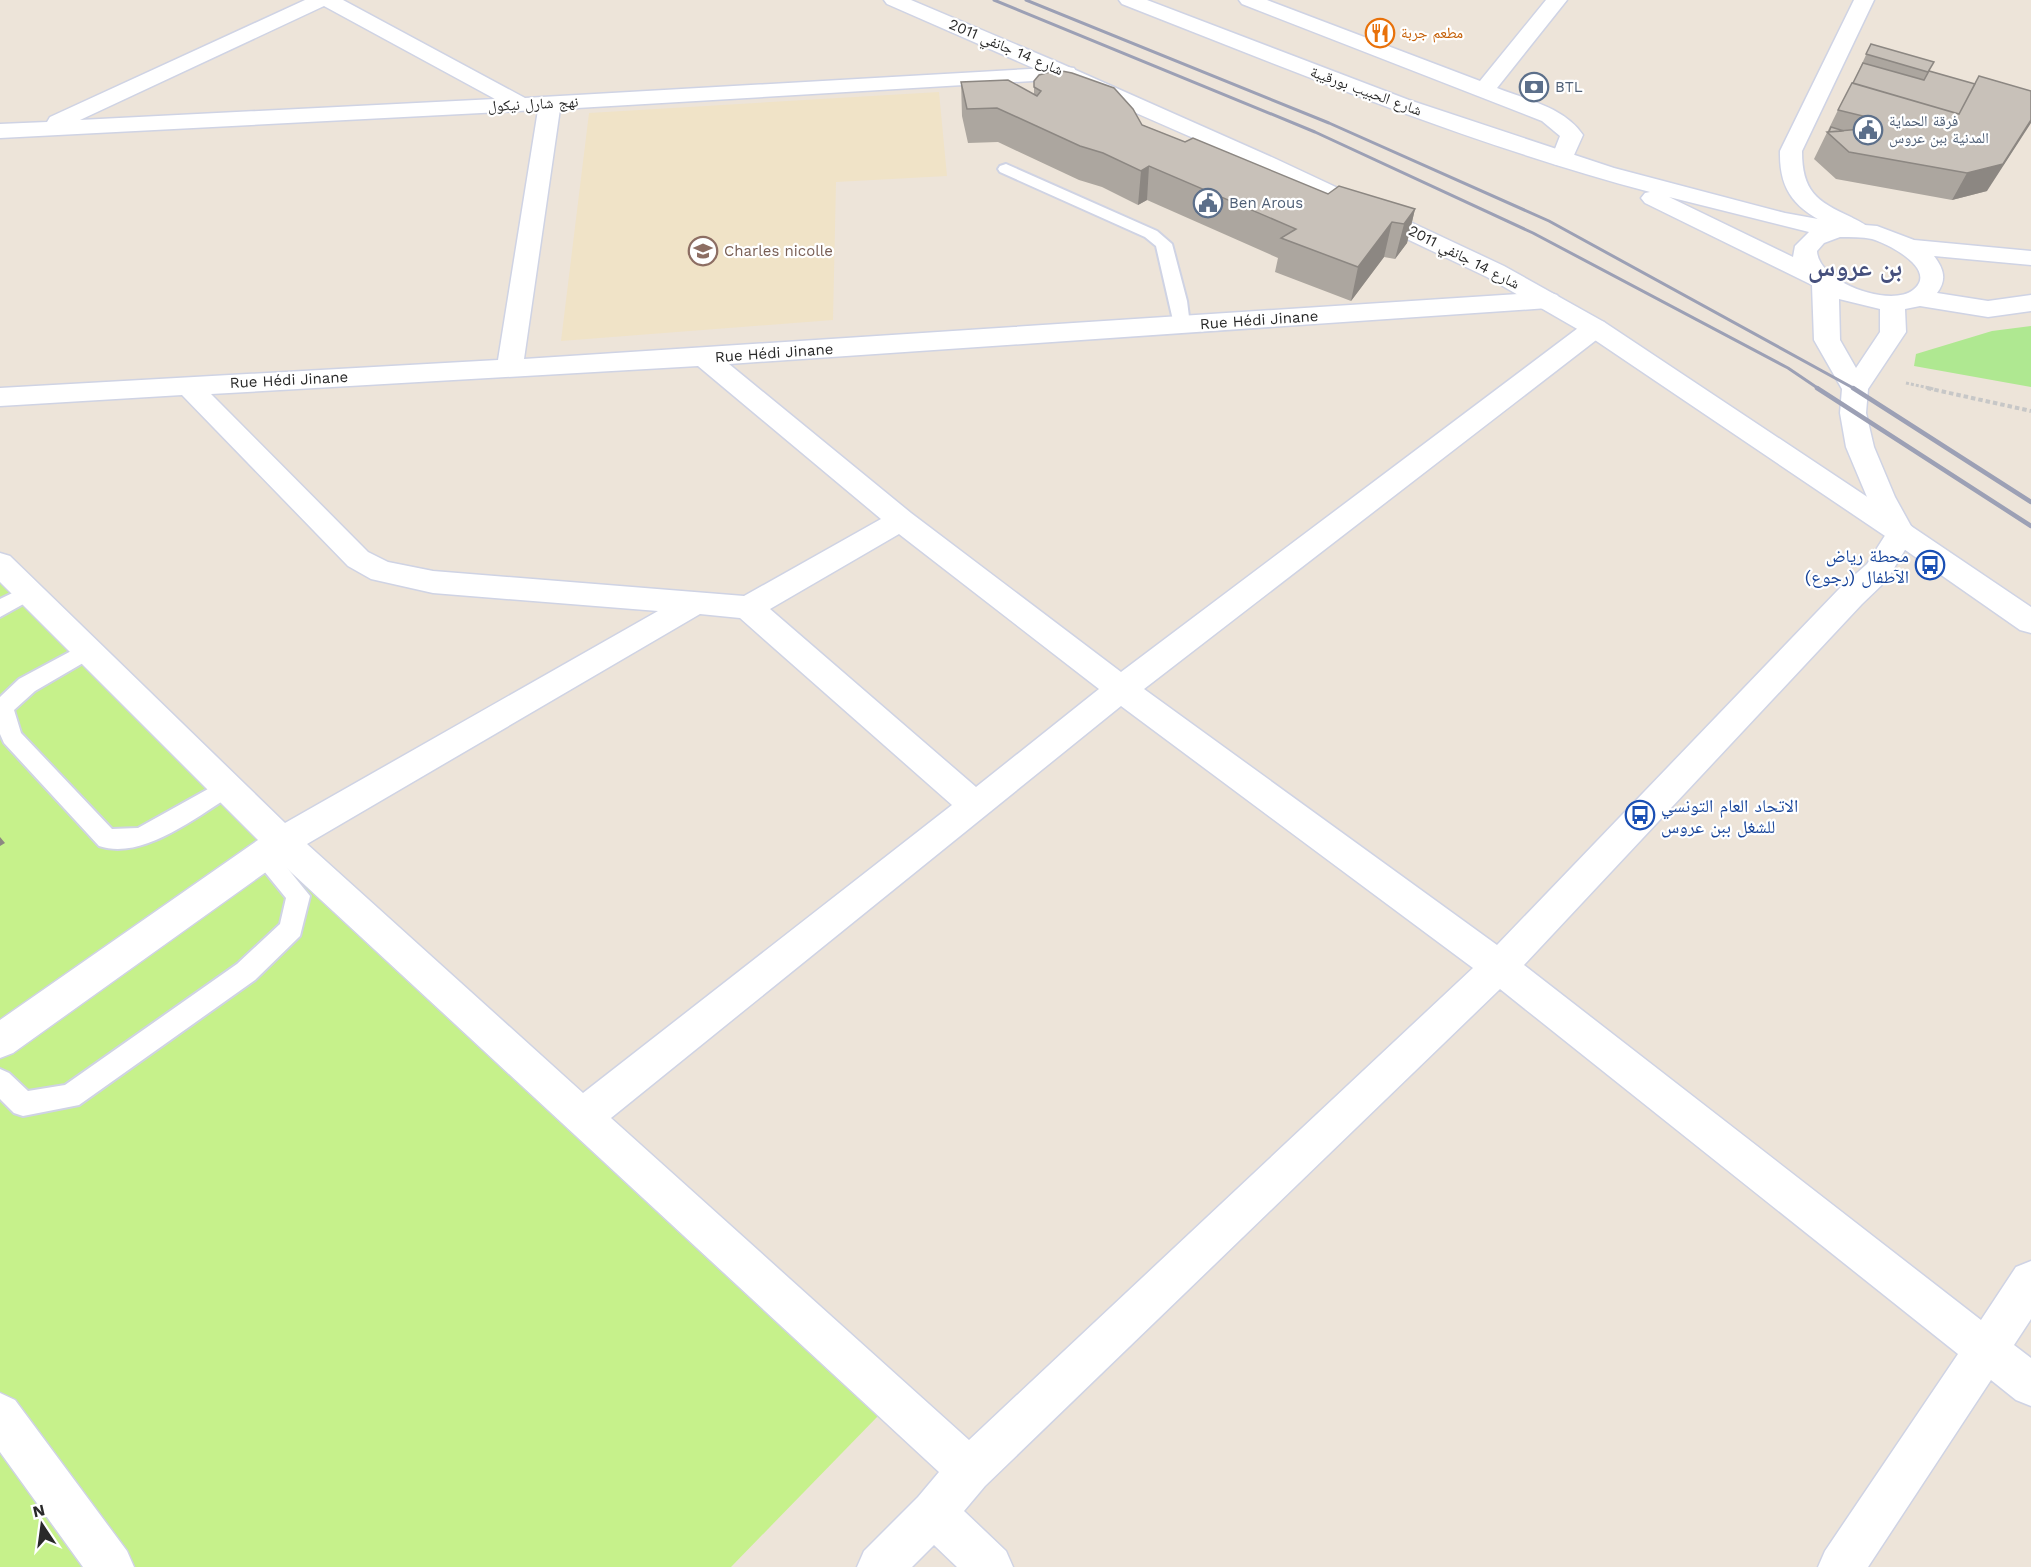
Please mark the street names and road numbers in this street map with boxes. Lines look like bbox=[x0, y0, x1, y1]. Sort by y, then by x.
street label: شارع 14 جانفي 2011 bbox=[945, 15, 1066, 82]
street label: شارع الحبيب بورقيبة bbox=[1307, 62, 1424, 121]
street label: نهج شارل نيكول bbox=[487, 93, 579, 116]
street label: شارع 14 جانفي 2011 bbox=[1404, 221, 1523, 295]
street label: Rue Hédi Jinane bbox=[1199, 307, 1319, 333]
street label: Rue Hédi Jinane bbox=[714, 340, 834, 366]
street label: Rue Hédi Jinane bbox=[229, 368, 349, 392]

